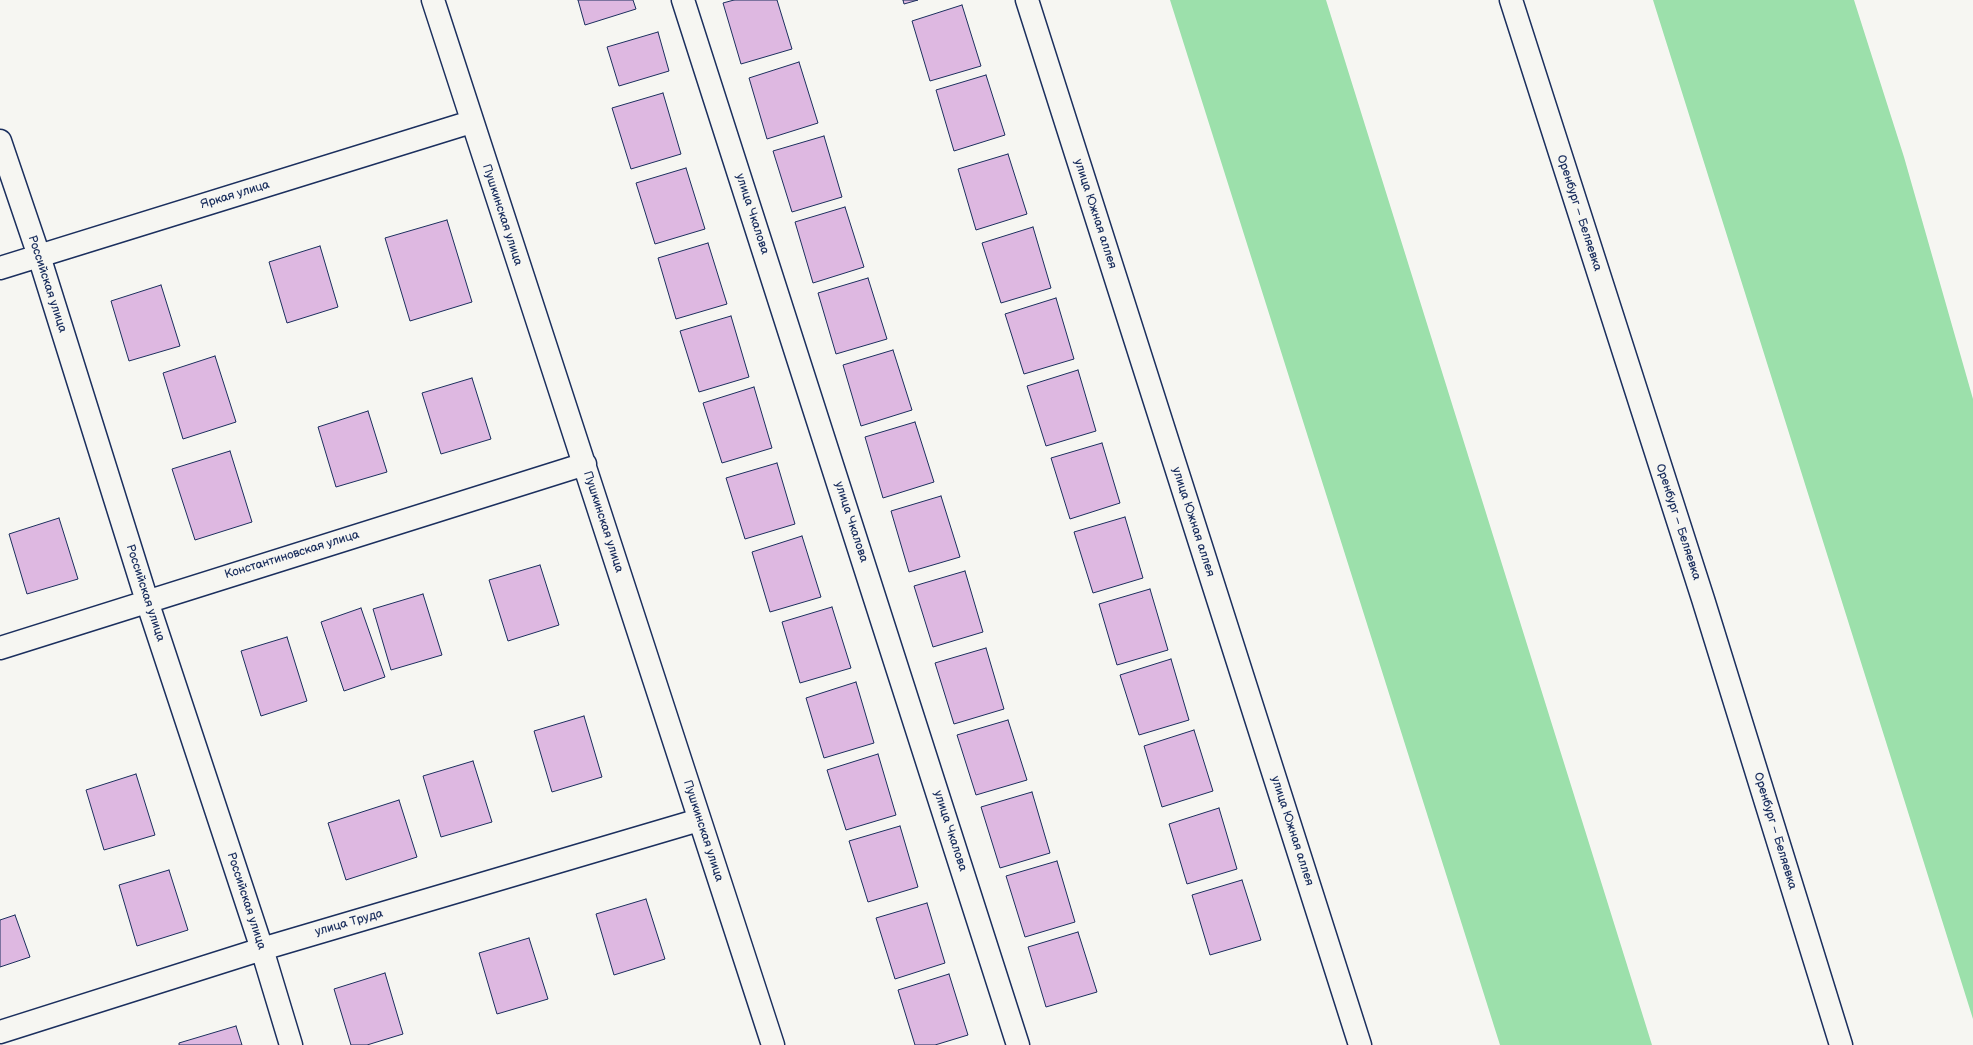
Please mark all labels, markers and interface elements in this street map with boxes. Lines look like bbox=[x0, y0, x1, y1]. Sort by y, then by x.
street label: Оренбург – Беляевка bbox=[1553, 153, 1605, 273]
street label: улица Южная аллея bbox=[1070, 157, 1120, 271]
street label: Пушкинская улица bbox=[479, 162, 525, 268]
street label: улица Чкалова bbox=[732, 172, 772, 256]
street label: Яркая улица bbox=[199, 178, 271, 212]
street label: Российская улица bbox=[24, 234, 70, 334]
street label: Оренбург – Беляевка bbox=[1652, 462, 1704, 582]
street label: улица Южная аллея bbox=[1168, 465, 1218, 579]
street label: Пушкинская улица bbox=[580, 469, 626, 575]
street label: улица Чкалова bbox=[831, 480, 871, 564]
street label: Константиновская улица bbox=[223, 528, 361, 582]
street label: Российская улица bbox=[122, 543, 168, 643]
street label: Оренбург – Беляевка bbox=[1750, 771, 1800, 891]
street label: улица Южная аллея bbox=[1267, 774, 1317, 888]
street label: Пушкинская улица bbox=[680, 778, 726, 884]
street label: улица Чкалова bbox=[930, 789, 970, 873]
street label: Российская улица bbox=[223, 851, 269, 951]
street label: улица Труда bbox=[313, 906, 385, 940]

